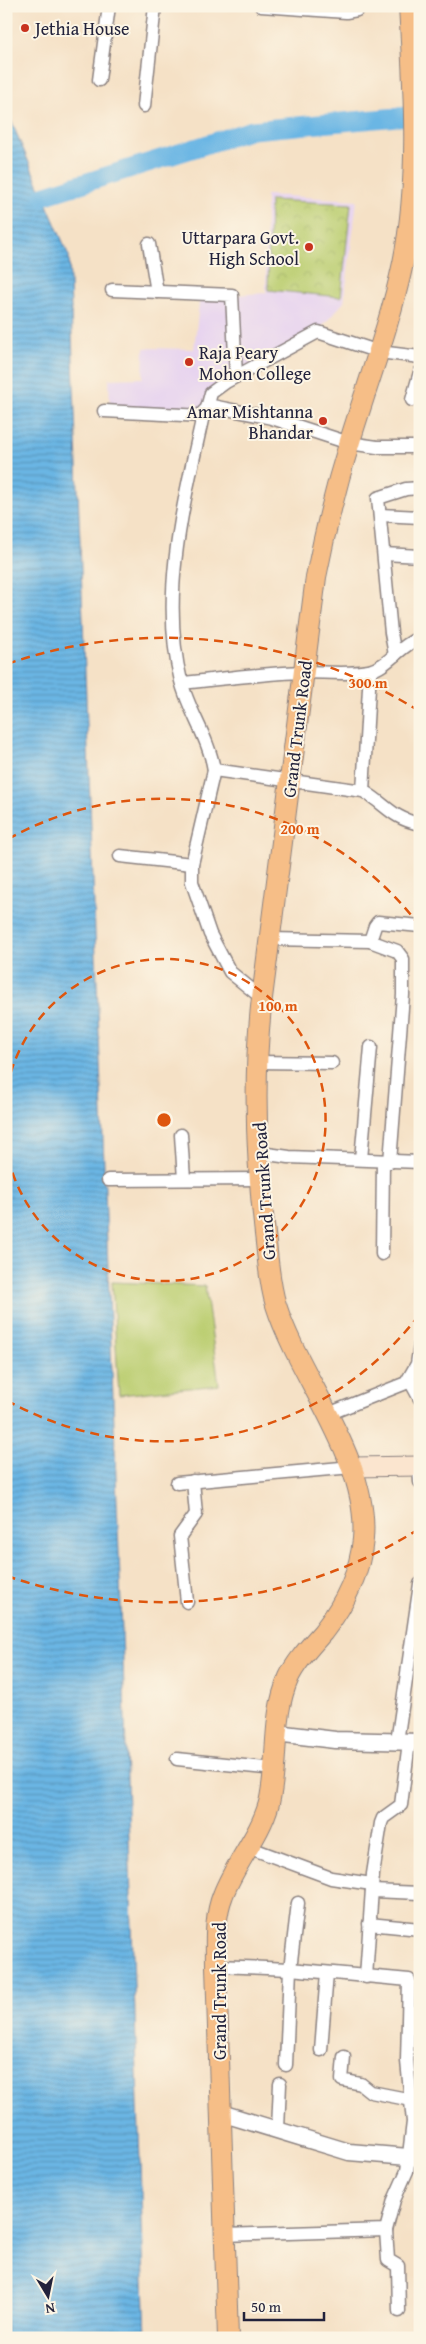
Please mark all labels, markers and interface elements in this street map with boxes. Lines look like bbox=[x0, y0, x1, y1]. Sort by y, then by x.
place label: Jethia House bbox=[33, 15, 130, 42]
marker: Jethia House bbox=[19, 22, 31, 34]
place label: Uttarpara Govt. High School bbox=[181, 224, 299, 272]
marker: Uttarpara Govt. High School bbox=[303, 241, 315, 253]
place label: Raja Peary Mohon College bbox=[199, 339, 311, 387]
marker: Raja Peary Mohon College bbox=[183, 356, 195, 368]
place label: Amar Mishtanna Bhandar bbox=[187, 398, 314, 446]
marker: Amar Mishtanna Bhandar bbox=[317, 415, 329, 427]
street label: Grand Trunk Road bbox=[275, 658, 319, 799]
text: 300 m bbox=[348, 672, 388, 693]
text: 200 m bbox=[280, 818, 320, 839]
text: 100 m bbox=[258, 995, 298, 1016]
centre of rings bbox=[155, 1111, 173, 1129]
street label: Grand Trunk Road bbox=[246, 1121, 282, 1261]
street label: Grand Trunk Road bbox=[206, 1922, 233, 2060]
north arrow bbox=[22, 2272, 72, 2322]
scale bar bbox=[244, 2289, 324, 2321]
text: 50 m bbox=[251, 2296, 282, 2317]
text: N bbox=[43, 2298, 57, 2320]

